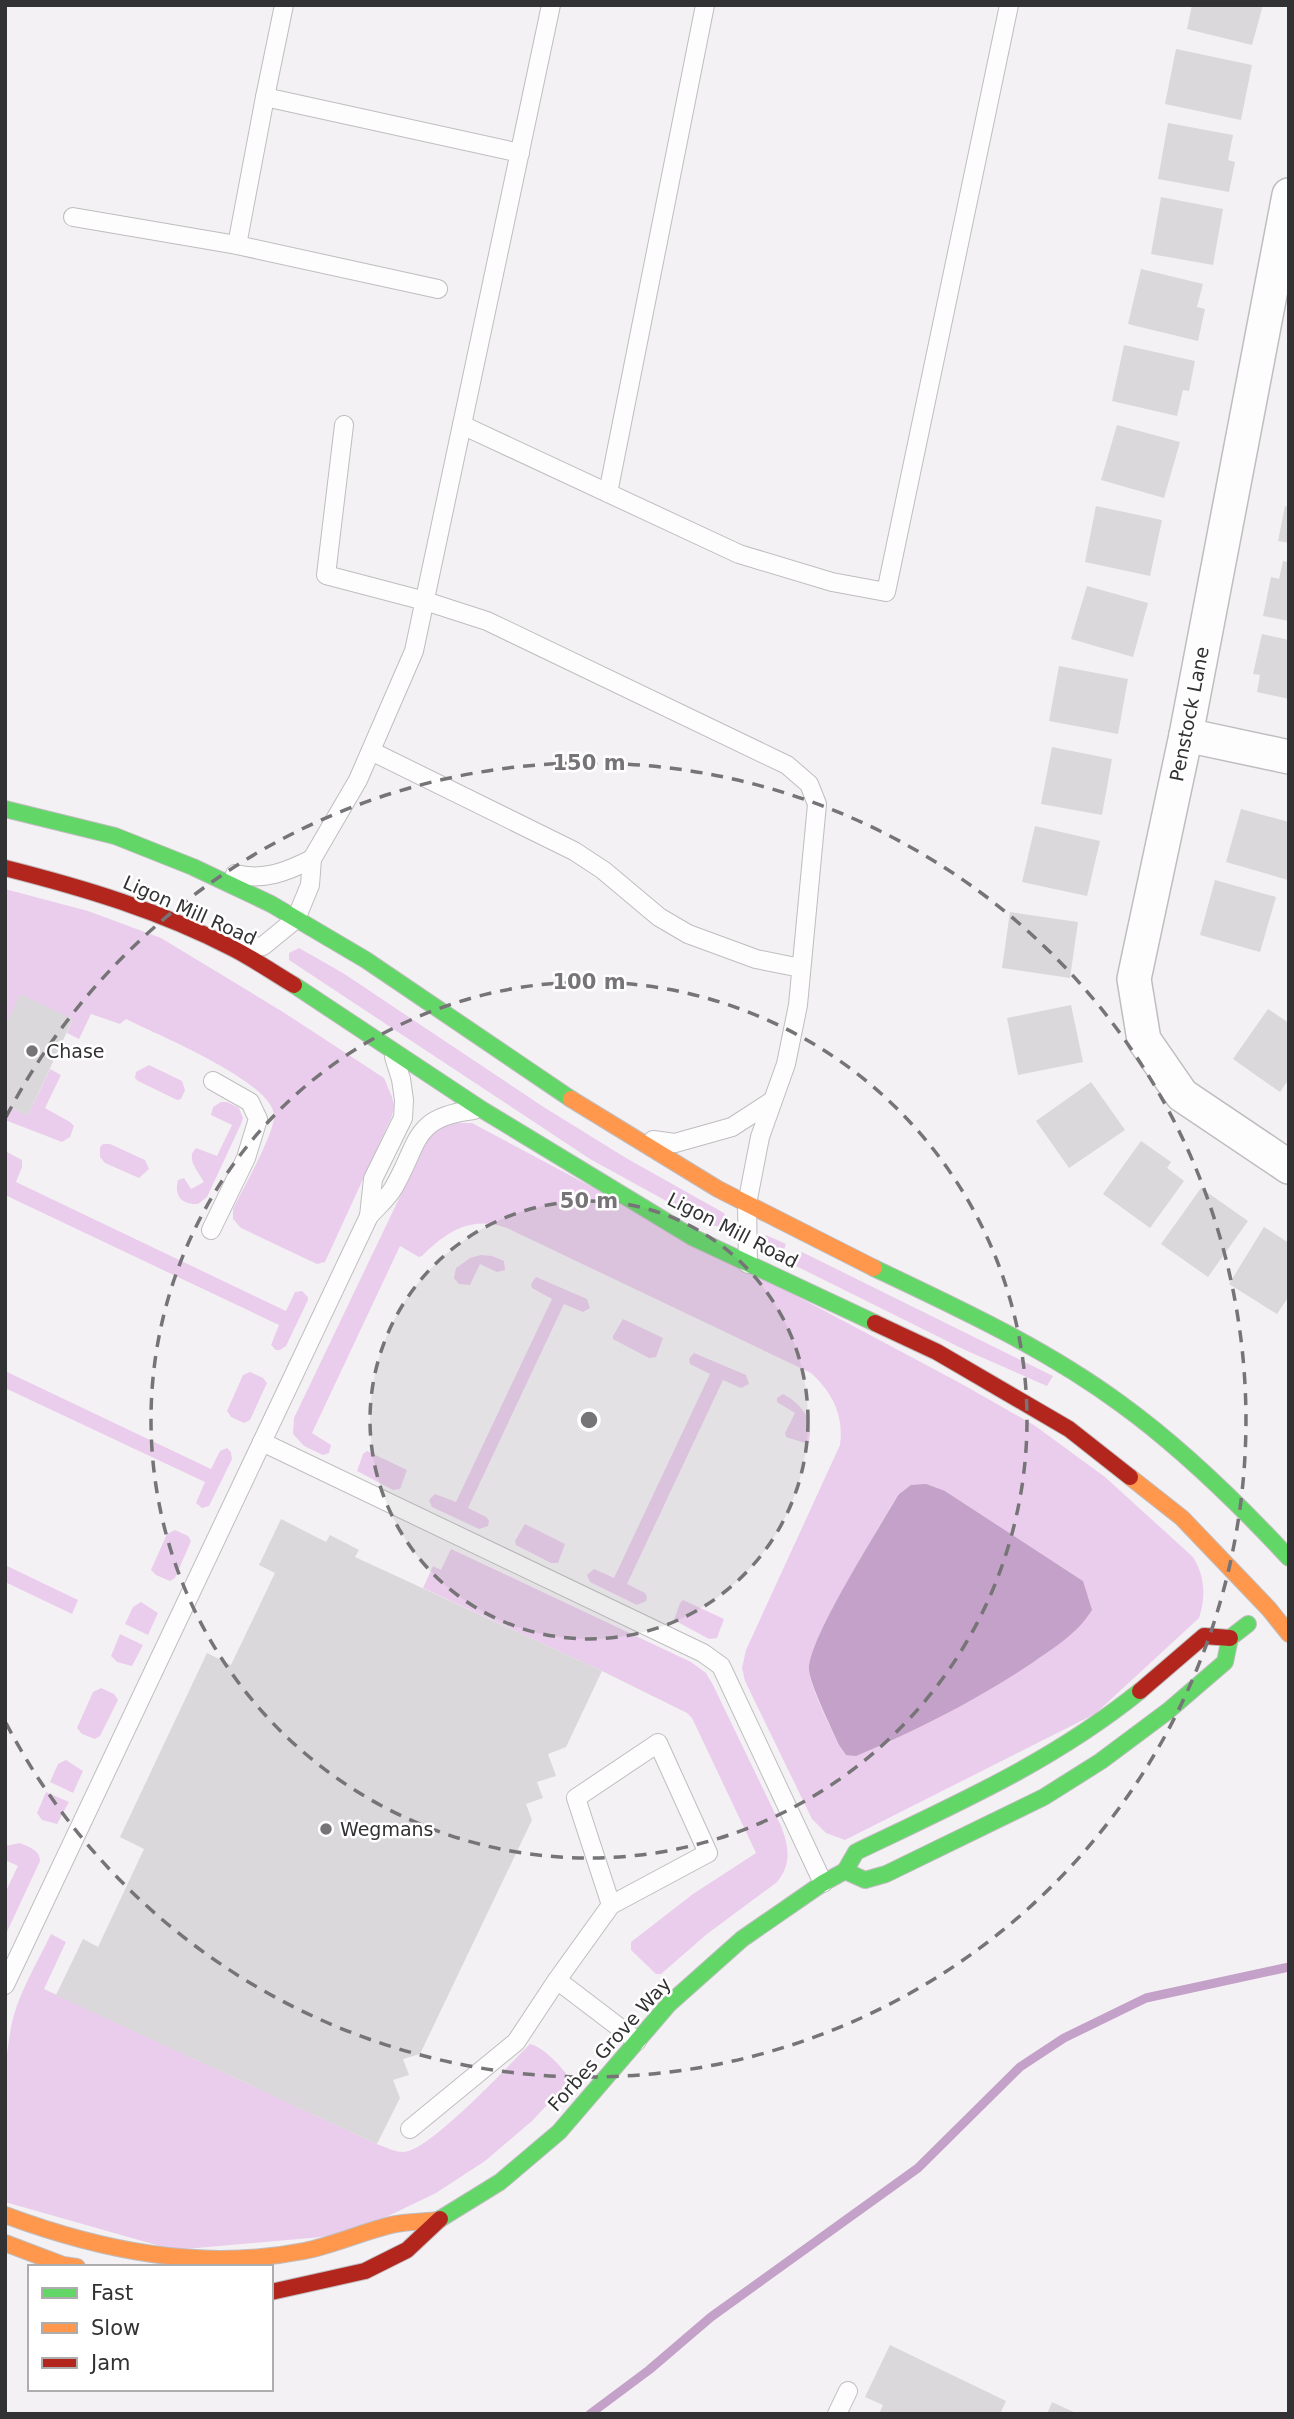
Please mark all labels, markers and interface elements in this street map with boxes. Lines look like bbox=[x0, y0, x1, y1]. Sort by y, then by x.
street label: Penstock Lane bbox=[1165, 645, 1213, 783]
text: 150 m bbox=[552, 751, 626, 775]
street label: Ligon Mill Road bbox=[120, 871, 260, 949]
text: 100 m bbox=[552, 970, 626, 994]
place label: Chase bbox=[46, 1040, 105, 1062]
marker: Chase bbox=[24, 1043, 40, 1059]
street label: Ligon Mill Road bbox=[664, 1188, 802, 1272]
text: 50 m bbox=[560, 1189, 618, 1213]
centre of rings bbox=[577, 1408, 601, 1432]
place label: Wegmans bbox=[340, 1818, 434, 1840]
marker: Wegmans bbox=[318, 1821, 334, 1837]
street label: Forbes Grove Way bbox=[543, 1973, 675, 2115]
legend bbox=[28, 2265, 273, 2391]
text: Fast bbox=[91, 2281, 133, 2305]
text: Slow bbox=[91, 2316, 140, 2340]
text: Jam bbox=[89, 2351, 131, 2375]

